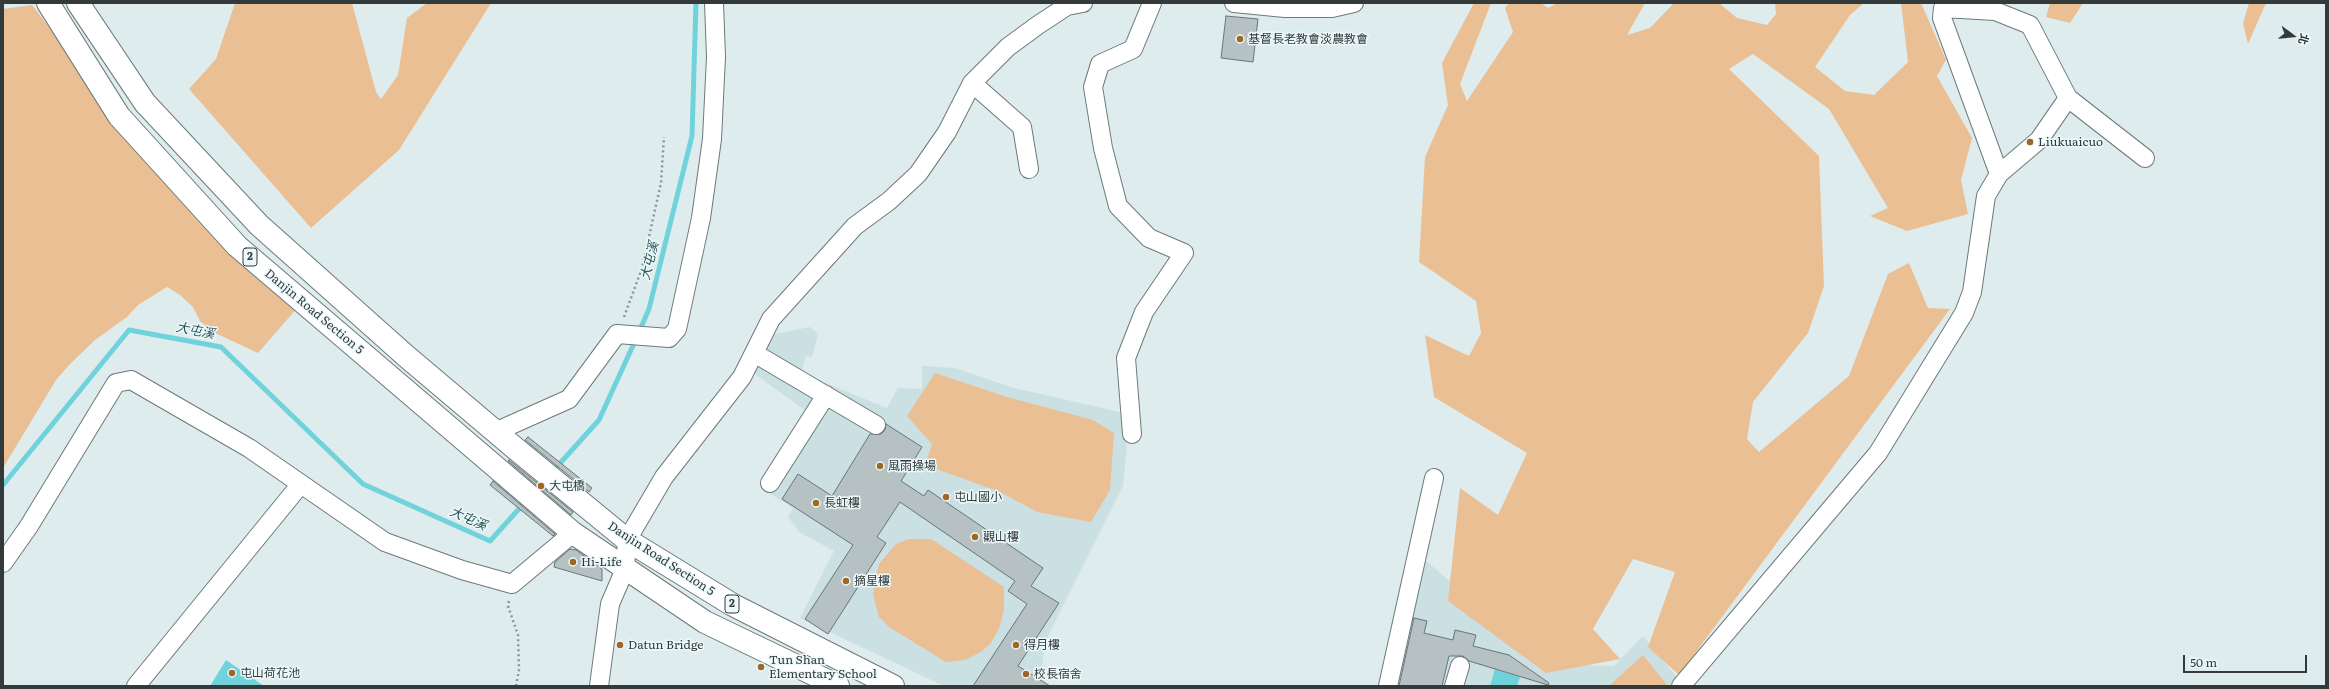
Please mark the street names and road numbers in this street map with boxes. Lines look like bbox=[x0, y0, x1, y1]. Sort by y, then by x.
road number: 2 bbox=[243, 248, 257, 266]
street label: Danjin Road Section 5 bbox=[262, 266, 366, 358]
street label: Danjin Road Section 5 bbox=[605, 519, 717, 599]
road number: 2 bbox=[725, 595, 739, 613]

